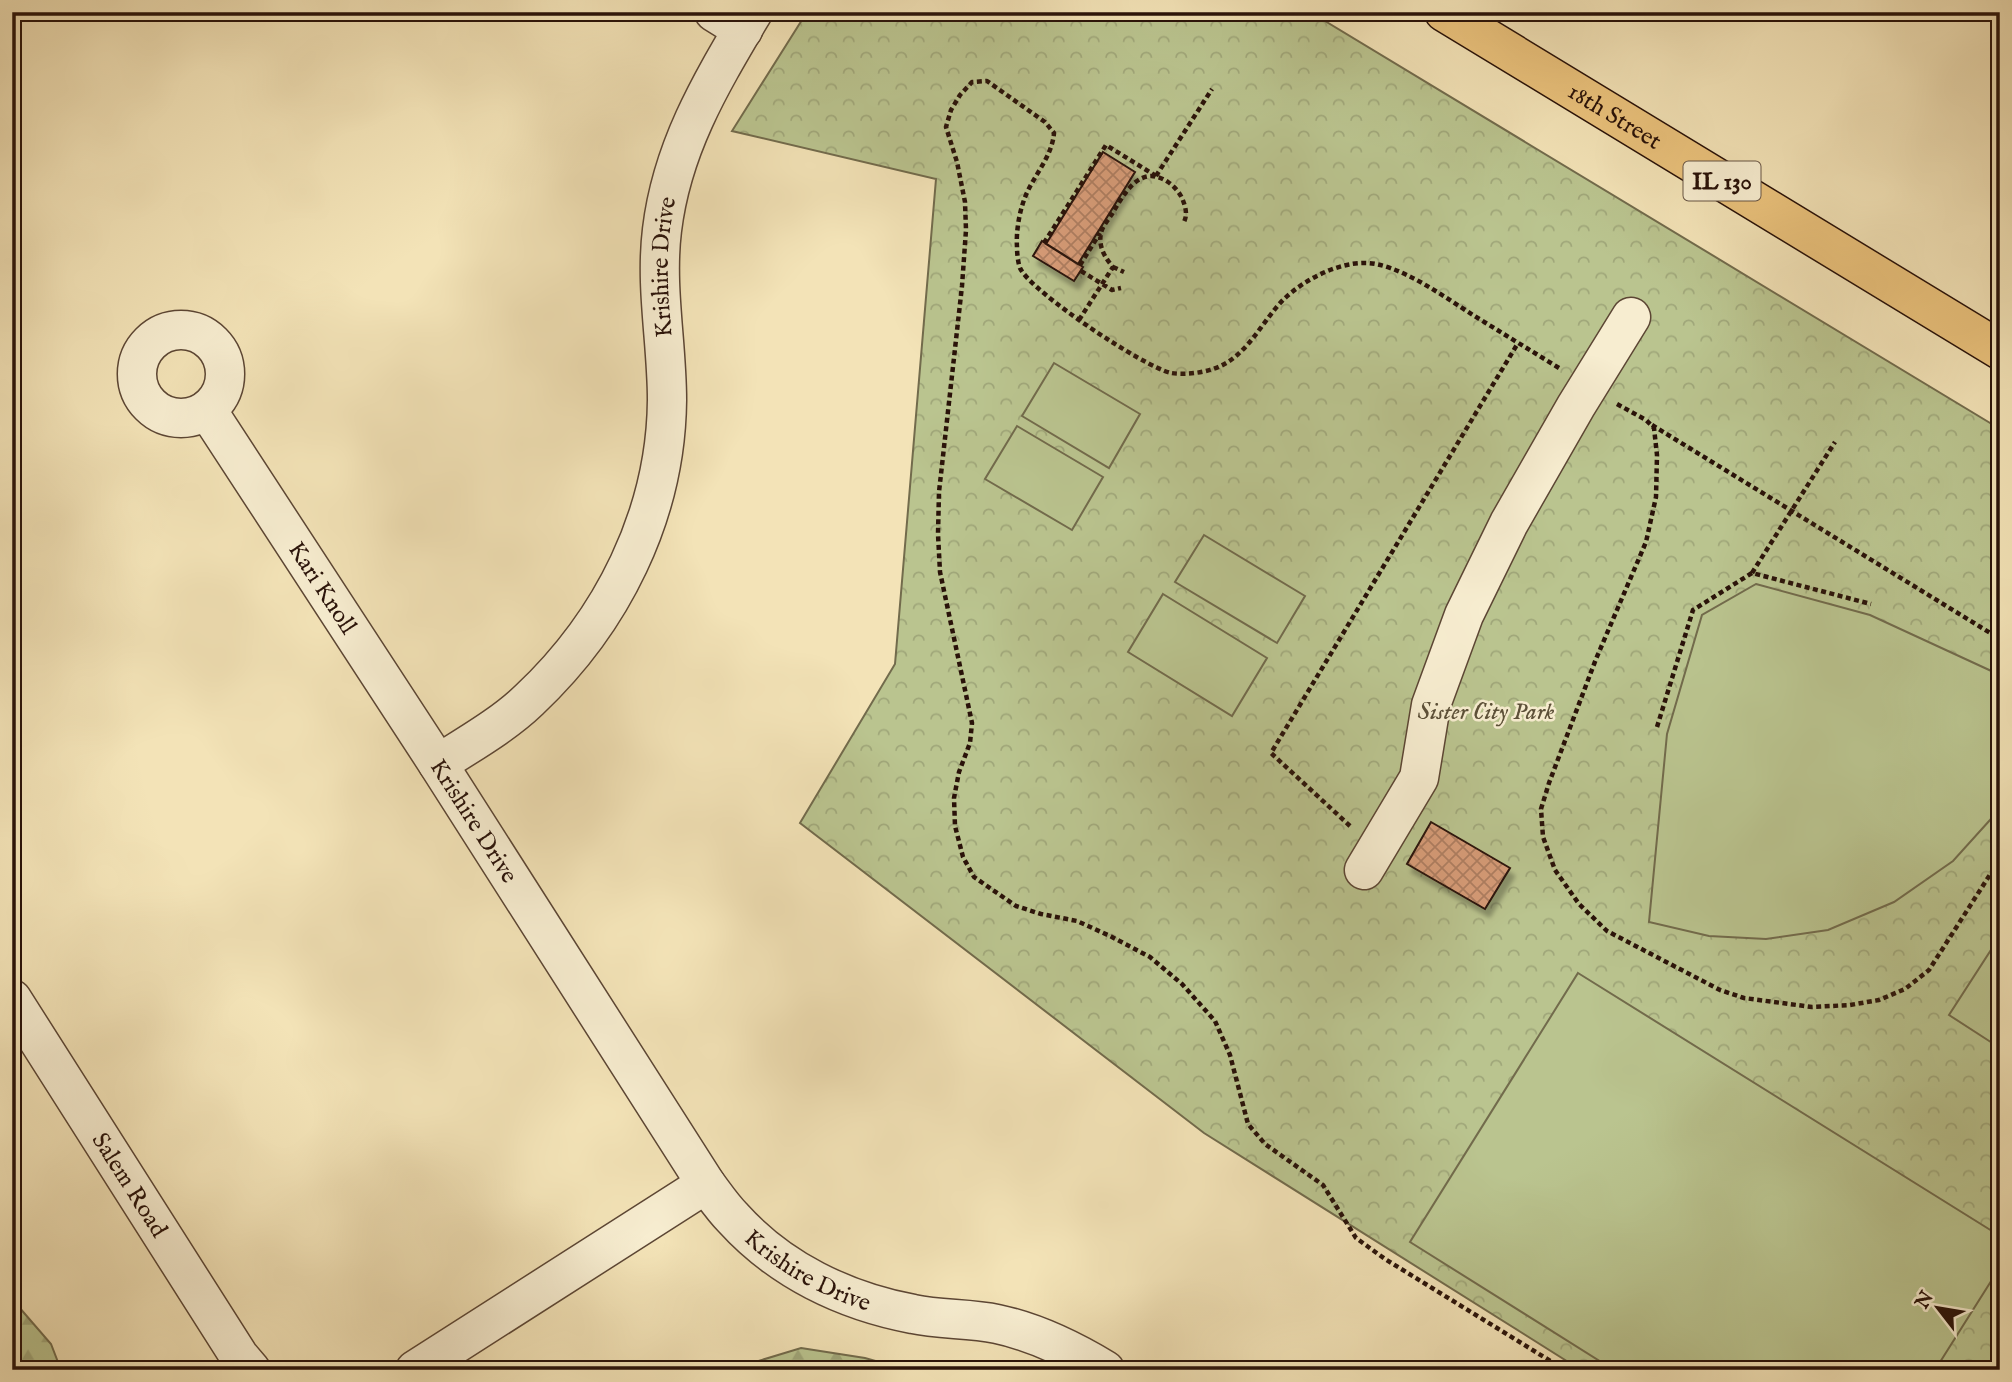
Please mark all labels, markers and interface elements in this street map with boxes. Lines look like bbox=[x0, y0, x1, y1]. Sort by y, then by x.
street label: 18th Street bbox=[1562, 77, 1667, 158]
road number: IL 130 bbox=[1684, 162, 1760, 200]
street label: Krishire Drive bbox=[646, 194, 684, 339]
street label: Kari Knoll bbox=[280, 536, 363, 641]
park label: Sister City Park bbox=[1417, 697, 1555, 728]
street label: Krishire Drive bbox=[422, 754, 524, 889]
street label: Salem Road bbox=[84, 1127, 174, 1244]
street label: Krishire Drive bbox=[737, 1223, 874, 1319]
north arrow bbox=[1904, 1274, 1974, 1344]
text: N bbox=[1910, 1287, 1940, 1314]

